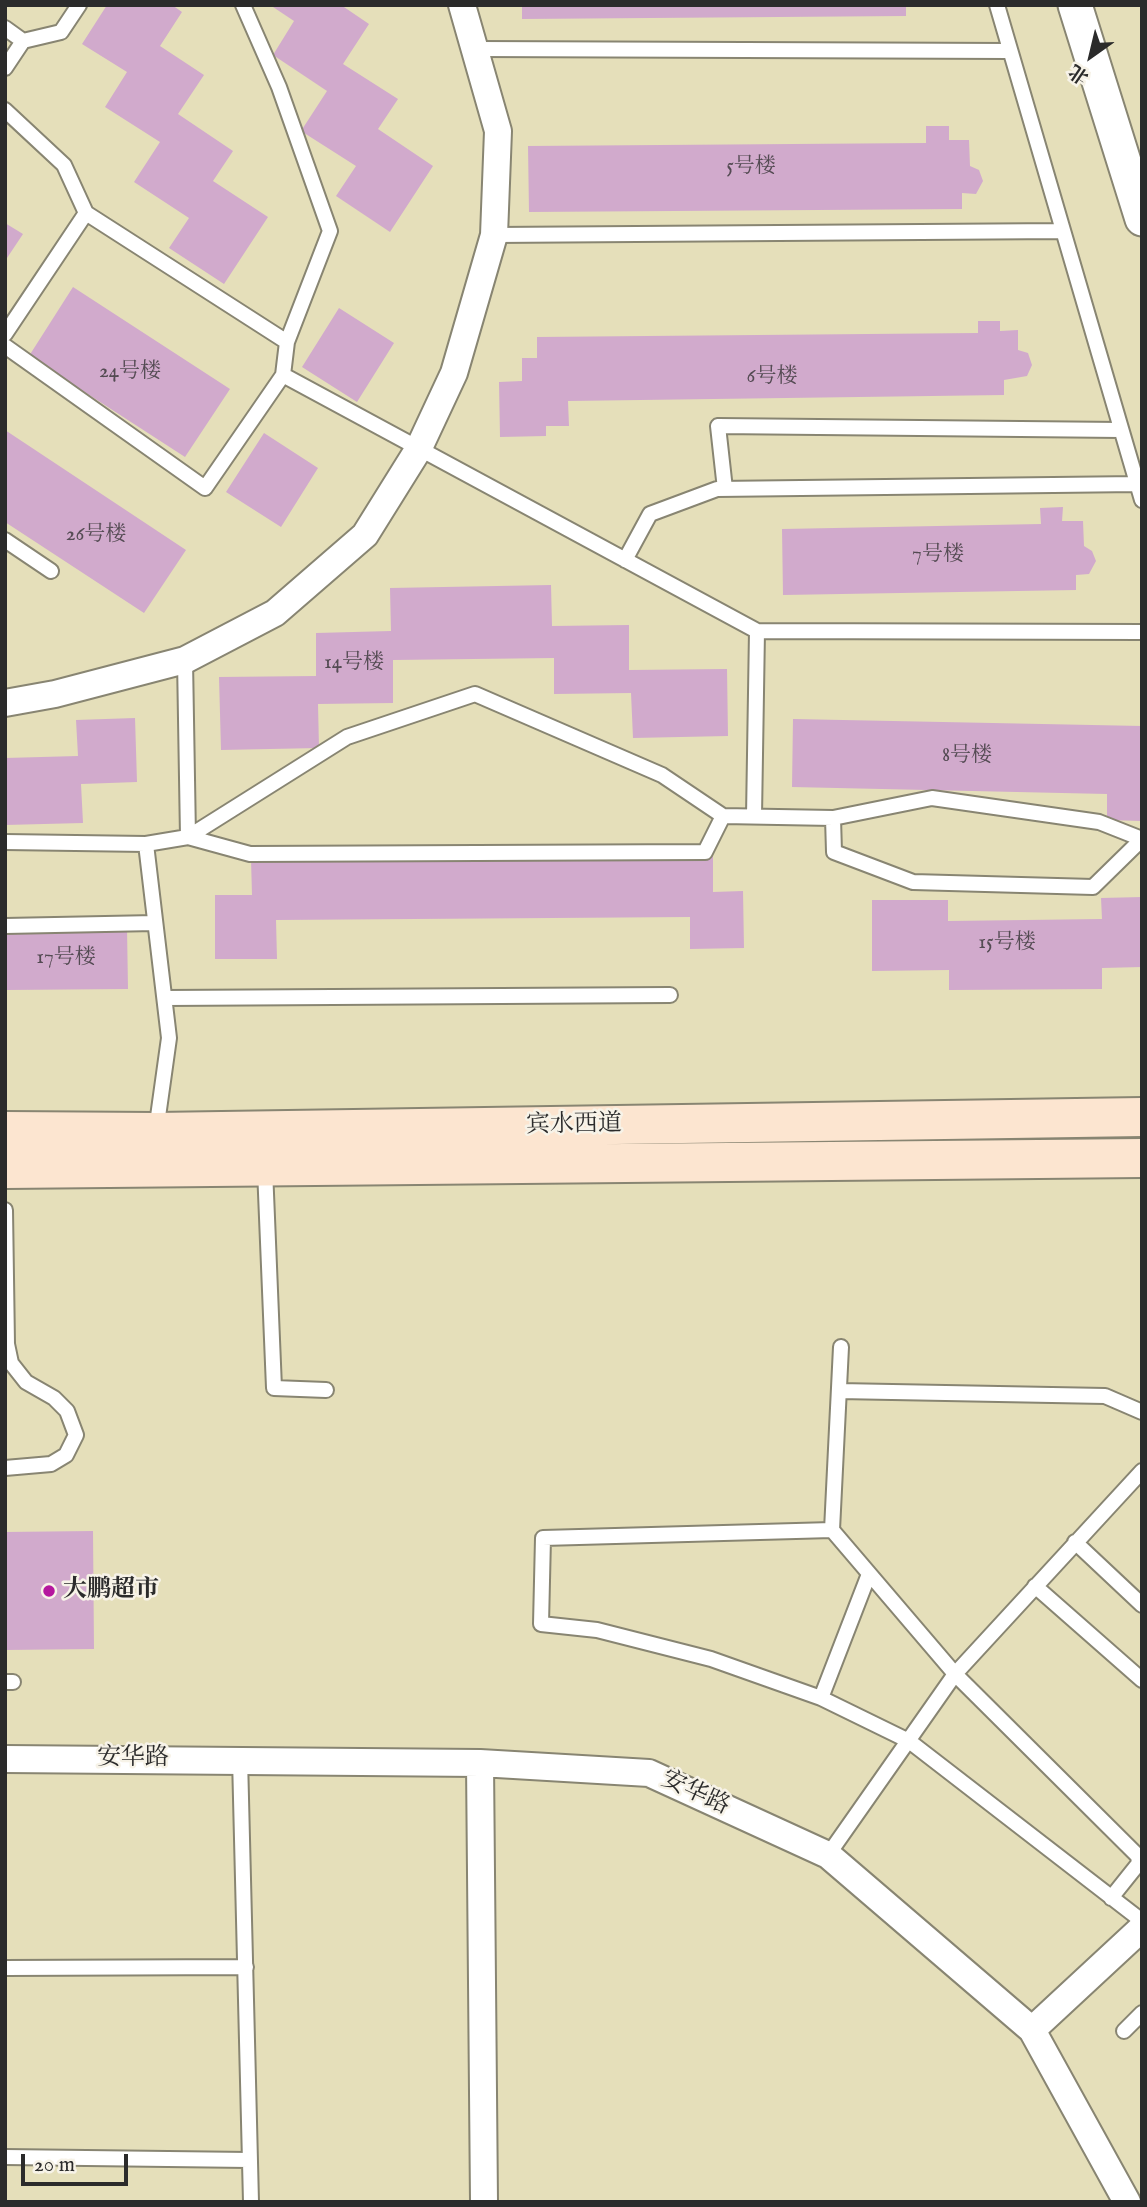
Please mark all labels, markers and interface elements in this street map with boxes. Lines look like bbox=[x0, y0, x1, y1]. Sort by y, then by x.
north arrow bbox=[1056, 21, 1126, 91]
text: 北 bbox=[1065, 58, 1094, 89]
house number: 5号楼 bbox=[726, 155, 776, 181]
house number: 24号楼 bbox=[99, 360, 161, 386]
house number: 6号楼 bbox=[747, 365, 797, 391]
house number: 26号楼 bbox=[66, 523, 126, 549]
house number: 7号楼 bbox=[912, 543, 964, 569]
house number: 14号楼 bbox=[324, 651, 384, 677]
house number: 8号楼 bbox=[942, 744, 992, 770]
house number: 15号楼 bbox=[978, 931, 1036, 957]
house number: 17号楼 bbox=[36, 946, 96, 972]
street label: 宾水西道 bbox=[526, 1111, 622, 1141]
place label: 大鹏超市 bbox=[63, 1577, 159, 1605]
marker: 大鹏超市 bbox=[41, 1583, 57, 1599]
street label: 安华路 bbox=[97, 1745, 169, 1773]
street label: 安华路 bbox=[656, 1766, 734, 1822]
scale bar bbox=[24, 2140, 131, 2184]
text: 20 m bbox=[34, 2152, 75, 2179]

